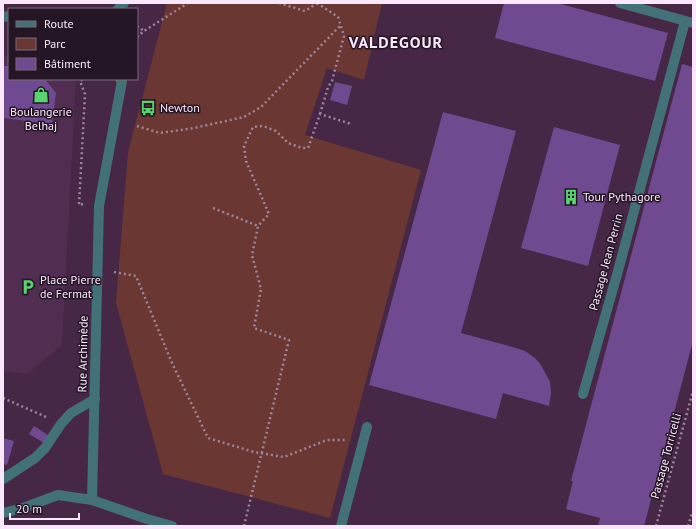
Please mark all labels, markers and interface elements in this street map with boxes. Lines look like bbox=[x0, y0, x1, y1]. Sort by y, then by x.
legend bbox=[8, 8, 138, 80]
text: Route bbox=[44, 16, 74, 31]
district label: VALDEGOUR bbox=[348, 32, 443, 52]
text: Parc bbox=[44, 36, 66, 51]
text: Bâtiment bbox=[44, 56, 91, 71]
shop icon: Boulangerie Belhaj bbox=[32, 86, 50, 104]
bus stop icon: Newton bbox=[139, 99, 157, 117]
place label: Newton bbox=[160, 100, 200, 115]
place label: Boulangerie Belhaj bbox=[10, 104, 72, 133]
building icon: Tour Pythagore bbox=[562, 188, 580, 206]
place label: Tour Pythagore bbox=[583, 189, 660, 204]
street label: Passage Jean Perrin bbox=[585, 212, 626, 312]
place label: Place Pierre de Fermat bbox=[40, 272, 101, 301]
parking icon: Place Pierre de Fermat bbox=[19, 278, 37, 296]
street label: Rue Archimède bbox=[74, 315, 91, 393]
street label: Passage Torricelli bbox=[647, 411, 684, 500]
scale bar bbox=[10, 495, 79, 521]
text: 20 m bbox=[16, 501, 42, 516]

